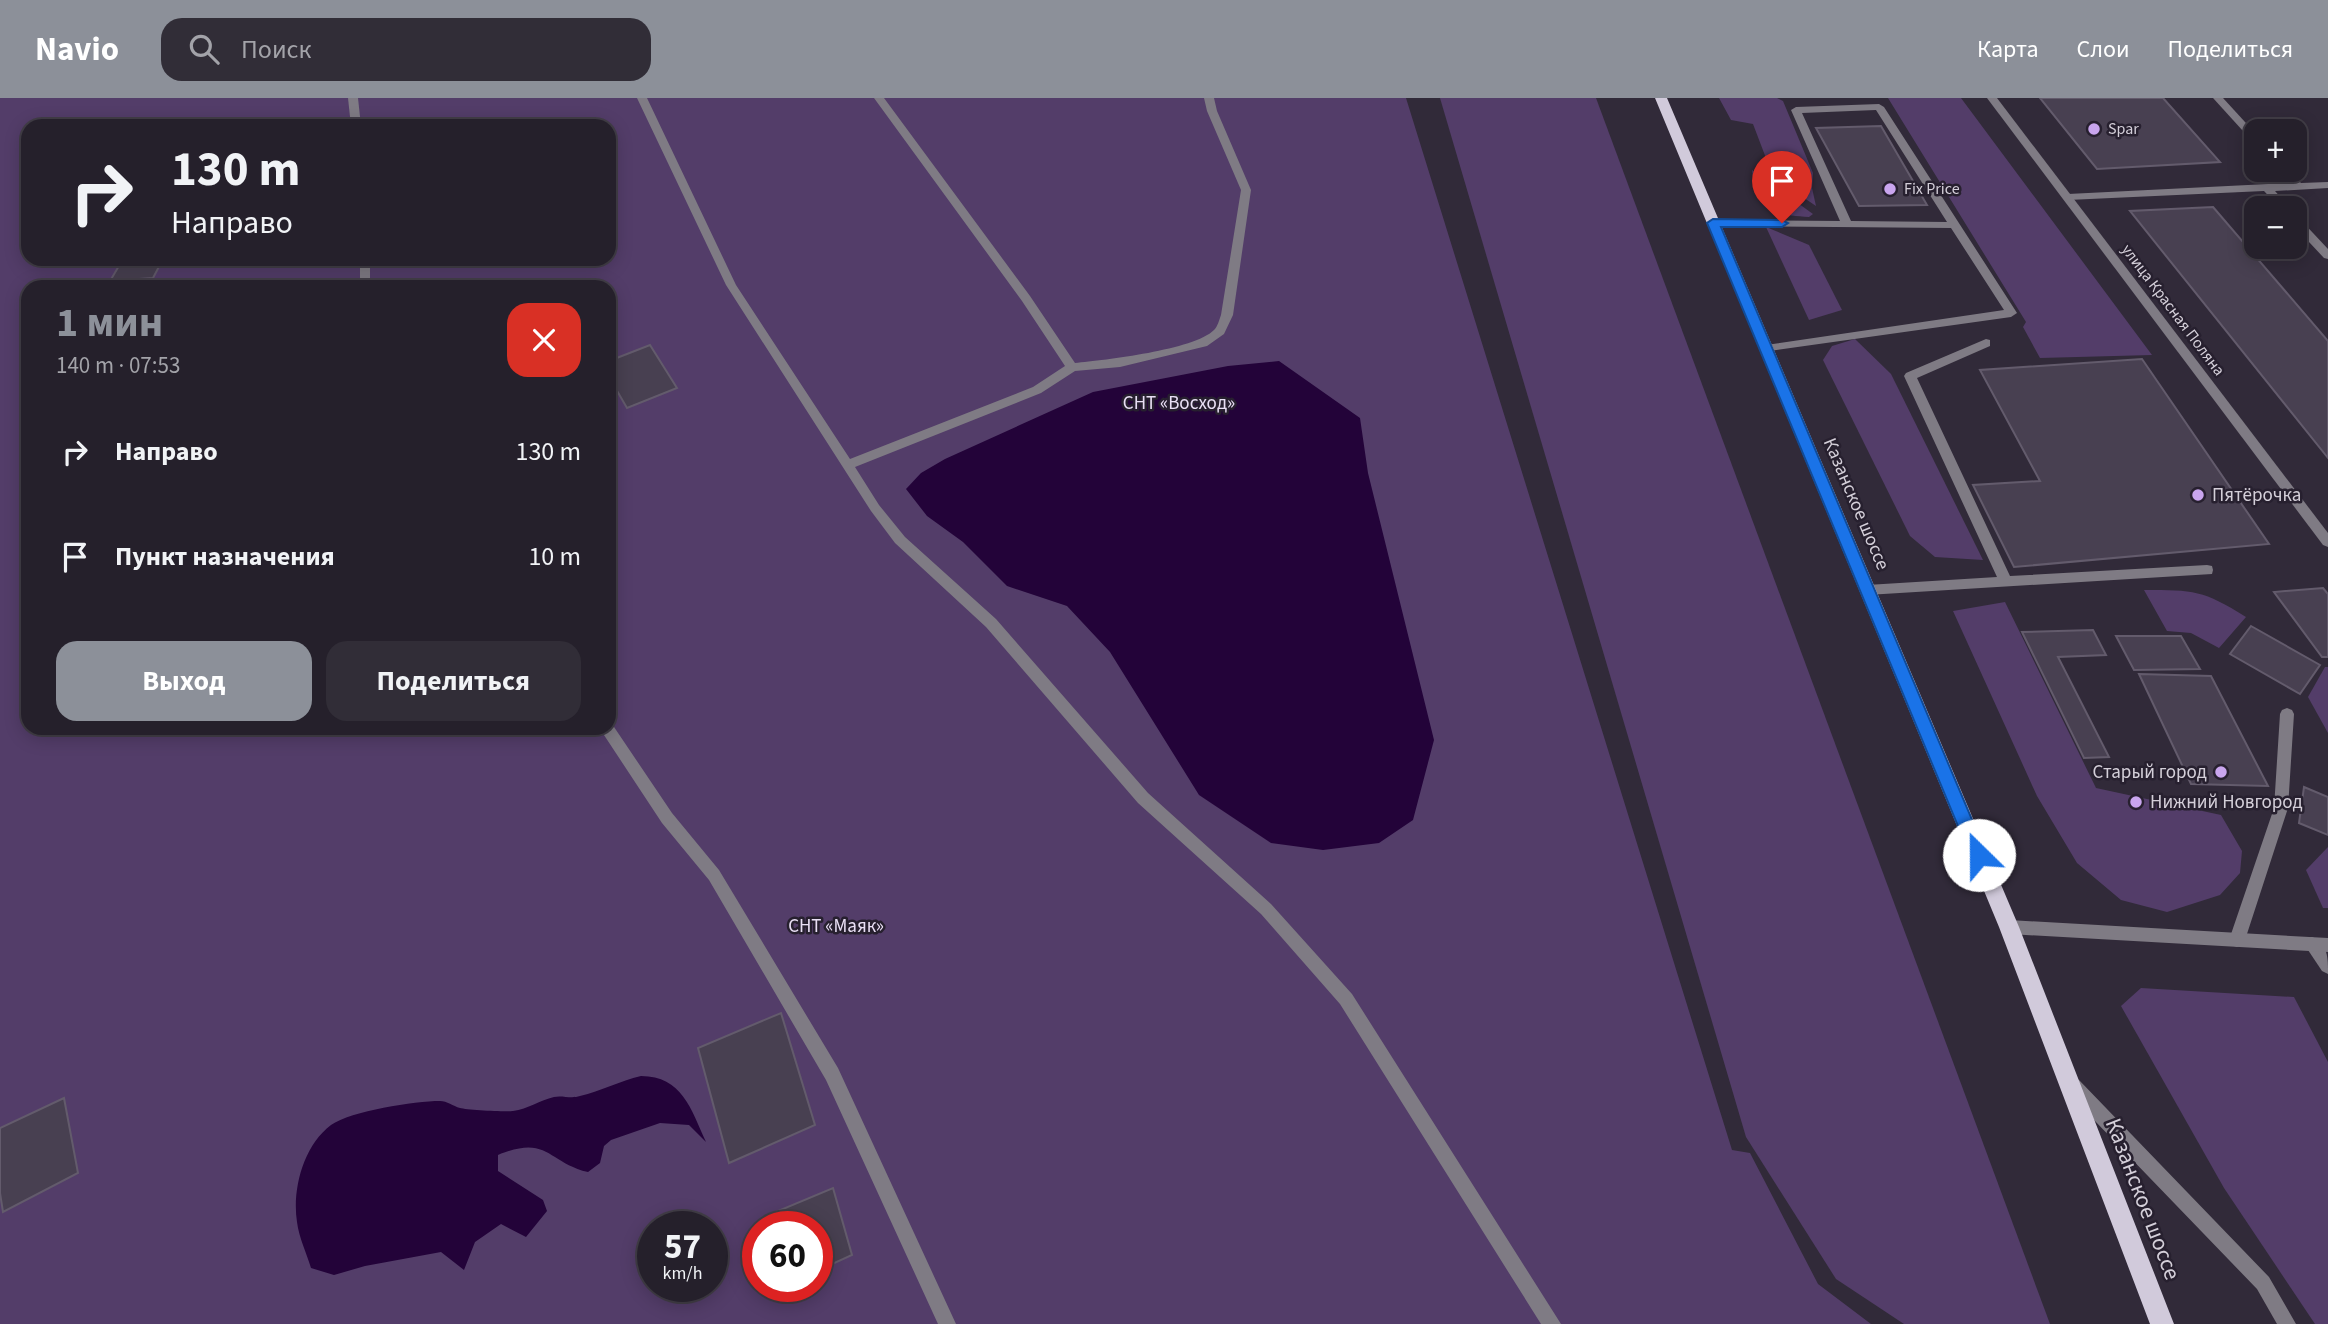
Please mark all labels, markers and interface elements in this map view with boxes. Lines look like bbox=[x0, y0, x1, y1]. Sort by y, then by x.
search box bbox=[161, 18, 651, 81]
text: Navio bbox=[35, 26, 119, 73]
icon: search bbox=[185, 30, 223, 68]
text: Поиск bbox=[241, 31, 311, 68]
text: Карта bbox=[1977, 32, 2039, 67]
text: Слои bbox=[2077, 32, 2130, 67]
text: Поделиться bbox=[2168, 32, 2293, 67]
place label: Spar bbox=[2108, 118, 2139, 140]
map controls bbox=[2244, 119, 2307, 259]
button: + bbox=[2244, 119, 2307, 182]
marker: Spar bbox=[2086, 121, 2102, 137]
text: 130 m bbox=[171, 135, 300, 205]
icon: right bbox=[56, 147, 147, 238]
pin bbox=[1752, 151, 1812, 223]
icon: arrive bbox=[1763, 162, 1801, 200]
place label: Fix Price bbox=[1904, 178, 1960, 200]
marker: Fix Price bbox=[1882, 181, 1898, 197]
button: − bbox=[2244, 196, 2307, 259]
text: Направо bbox=[171, 200, 293, 246]
street label: улица Красная Поляна bbox=[2116, 240, 2230, 380]
text: 1 мин bbox=[56, 293, 163, 353]
button: close bbox=[507, 303, 581, 377]
text: 140 m · 07:53 bbox=[56, 349, 180, 382]
park label: СНТ «Восход» bbox=[1123, 390, 1235, 417]
icon: right bbox=[56, 433, 94, 471]
text: Направо bbox=[115, 433, 218, 470]
text: 130 m bbox=[515, 433, 581, 470]
street label: Казанское шоссе bbox=[1816, 434, 1896, 574]
place label: Пятёрочка bbox=[2212, 482, 2301, 509]
marker: Пятёрочка bbox=[2190, 487, 2206, 503]
icon: arrive bbox=[56, 538, 94, 576]
text: Пункт назначения bbox=[115, 538, 335, 575]
text: 10 m bbox=[528, 538, 581, 575]
button: Выход bbox=[56, 641, 312, 721]
button: Поделиться bbox=[326, 641, 581, 721]
place label: Старый город bbox=[2093, 759, 2207, 786]
marker: Старый город bbox=[2213, 764, 2229, 780]
place label: Нижний Новгород bbox=[2150, 789, 2303, 816]
marker: Нижний Новгород bbox=[2128, 794, 2144, 810]
position arrow bbox=[1942, 818, 2016, 892]
park label: СНТ «Маяк» bbox=[788, 913, 884, 940]
street label: Казанское шоссе bbox=[2097, 1113, 2189, 1285]
speed limit sign: 60 bbox=[742, 1211, 833, 1302]
text: 57 bbox=[664, 1222, 701, 1272]
text: km/h bbox=[663, 1261, 702, 1286]

